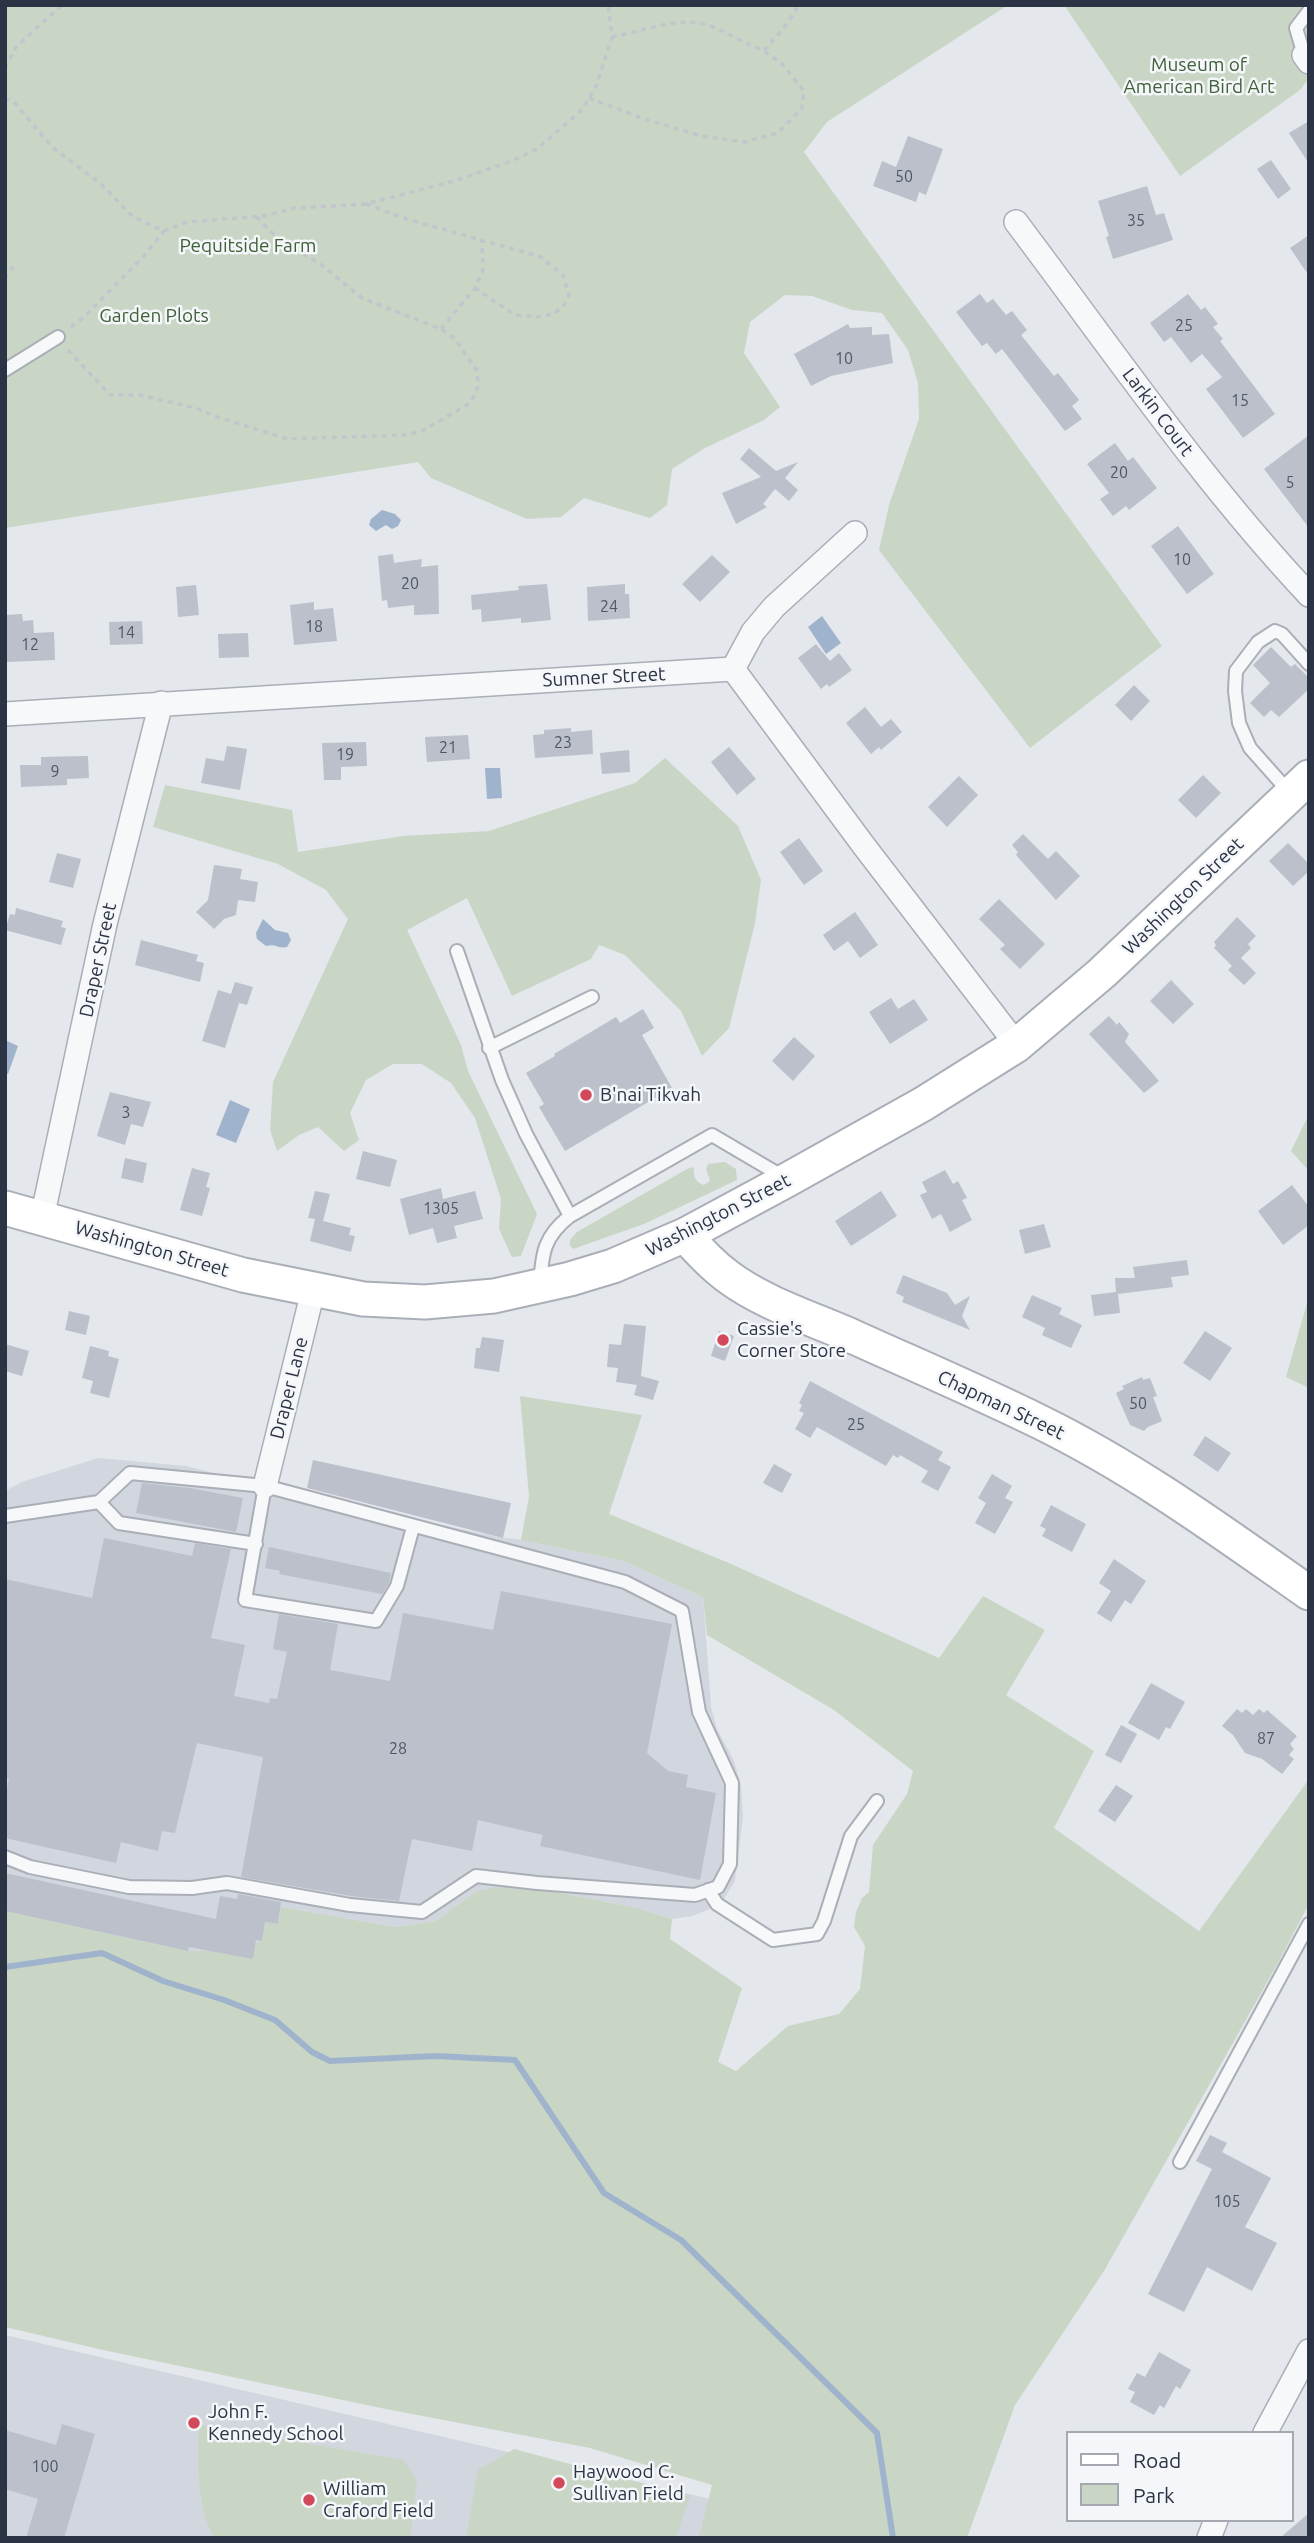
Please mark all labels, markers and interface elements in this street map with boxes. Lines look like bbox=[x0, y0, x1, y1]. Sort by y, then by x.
park label: Museum of American Bird Art bbox=[1123, 54, 1275, 98]
house number: 50 bbox=[895, 167, 913, 187]
house number: 35 bbox=[1127, 211, 1145, 231]
park label: Pequitside Farm bbox=[180, 235, 316, 257]
park label: Garden Plots bbox=[99, 305, 209, 327]
house number: 25 bbox=[1175, 316, 1193, 336]
house number: 10 bbox=[835, 349, 853, 369]
street label: Larkin Court bbox=[1118, 363, 1198, 461]
house number: 15 bbox=[1231, 391, 1249, 411]
house number: 20 bbox=[1110, 463, 1128, 483]
house number: 5 bbox=[1285, 473, 1295, 493]
house number: 10 bbox=[1173, 550, 1191, 570]
house number: 20 bbox=[401, 574, 419, 594]
house number: 24 bbox=[600, 597, 618, 617]
house number: 18 bbox=[305, 617, 323, 637]
house number: 14 bbox=[117, 623, 135, 643]
house number: 12 bbox=[21, 635, 39, 655]
street label: Sumner Street bbox=[542, 662, 666, 692]
house number: 23 bbox=[554, 733, 572, 753]
house number: 21 bbox=[439, 738, 457, 758]
house number: 19 bbox=[336, 745, 354, 765]
house number: 9 bbox=[50, 762, 60, 782]
street label: Washington Street bbox=[1118, 832, 1248, 960]
street label: Draper Street bbox=[75, 901, 121, 1019]
place label: B'nai Tikvah bbox=[600, 1084, 701, 1106]
marker: B'nai Tikvah bbox=[578, 1087, 594, 1103]
house number: 3 bbox=[121, 1103, 131, 1123]
street label: Washington Street bbox=[642, 1169, 794, 1261]
house number: 1305 bbox=[423, 1199, 459, 1219]
street label: Washington Street bbox=[72, 1216, 232, 1282]
place label: Cassie's Corner Store bbox=[737, 1318, 846, 1362]
marker: Cassie's Corner Store bbox=[715, 1332, 731, 1348]
street label: Draper Lane bbox=[265, 1335, 313, 1441]
street label: Chapman Street bbox=[934, 1366, 1068, 1444]
house number: 50 bbox=[1129, 1394, 1147, 1414]
house number: 25 bbox=[847, 1415, 865, 1435]
house number: 87 bbox=[1257, 1729, 1275, 1749]
house number: 28 bbox=[389, 1739, 407, 1759]
house number: 105 bbox=[1213, 2192, 1241, 2212]
place label: John F. Kennedy School bbox=[208, 2401, 343, 2445]
marker: John F. Kennedy School bbox=[186, 2415, 202, 2431]
legend bbox=[1066, 2431, 1293, 2522]
text: Road bbox=[1133, 2448, 1181, 2472]
house number: 100 bbox=[31, 2457, 59, 2477]
place label: Haywood C. Sullivan Field bbox=[573, 2461, 684, 2505]
marker: Haywood C. Sullivan Field bbox=[551, 2475, 567, 2491]
place label: William Craford Field bbox=[323, 2478, 434, 2522]
text: Park bbox=[1133, 2483, 1175, 2507]
marker: William Craford Field bbox=[301, 2492, 317, 2508]

